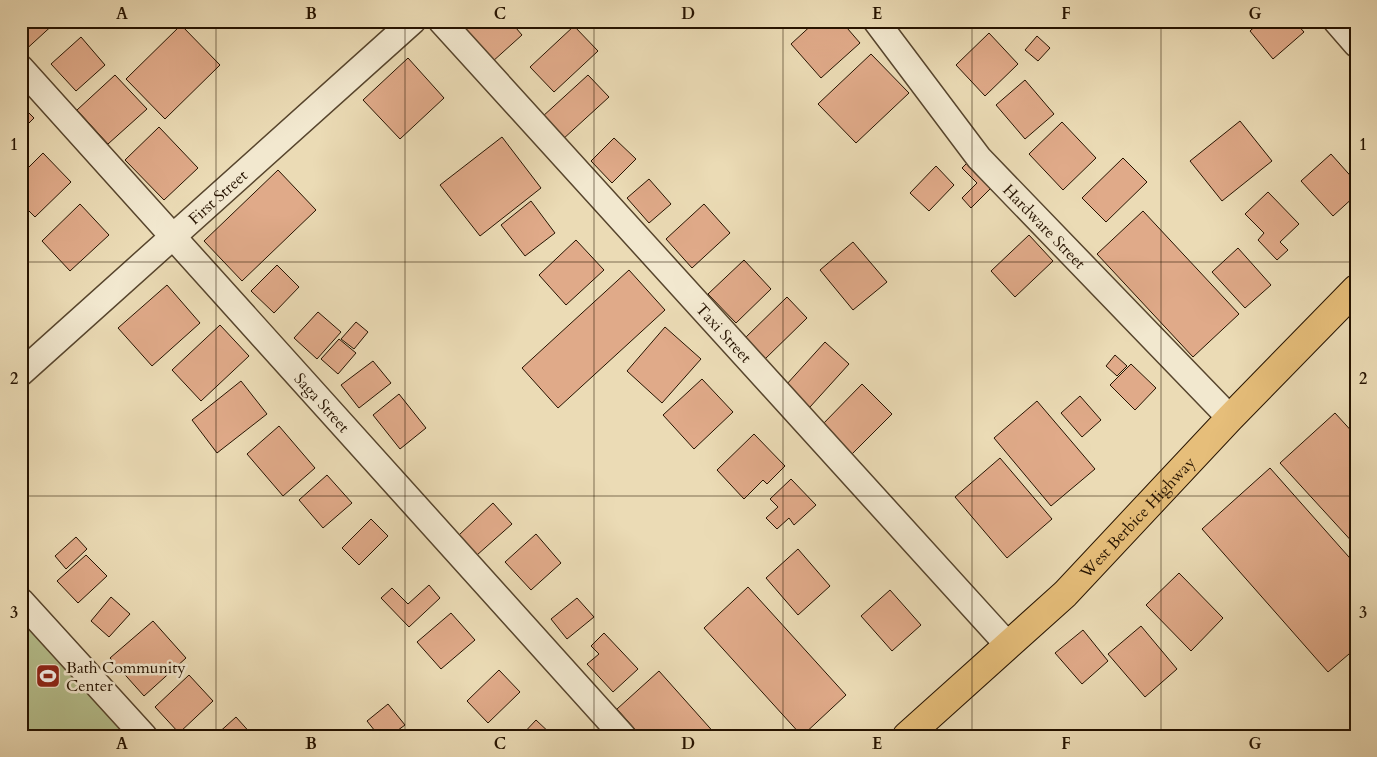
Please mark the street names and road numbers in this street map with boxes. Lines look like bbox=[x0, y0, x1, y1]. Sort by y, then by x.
street label: First Street bbox=[184, 165, 252, 230]
street label: Hardware Street bbox=[998, 179, 1090, 274]
street label: Taxi Street bbox=[690, 299, 756, 368]
street label: Saga Street bbox=[289, 368, 354, 438]
street label: West Berbice Highway bbox=[1075, 452, 1201, 584]

